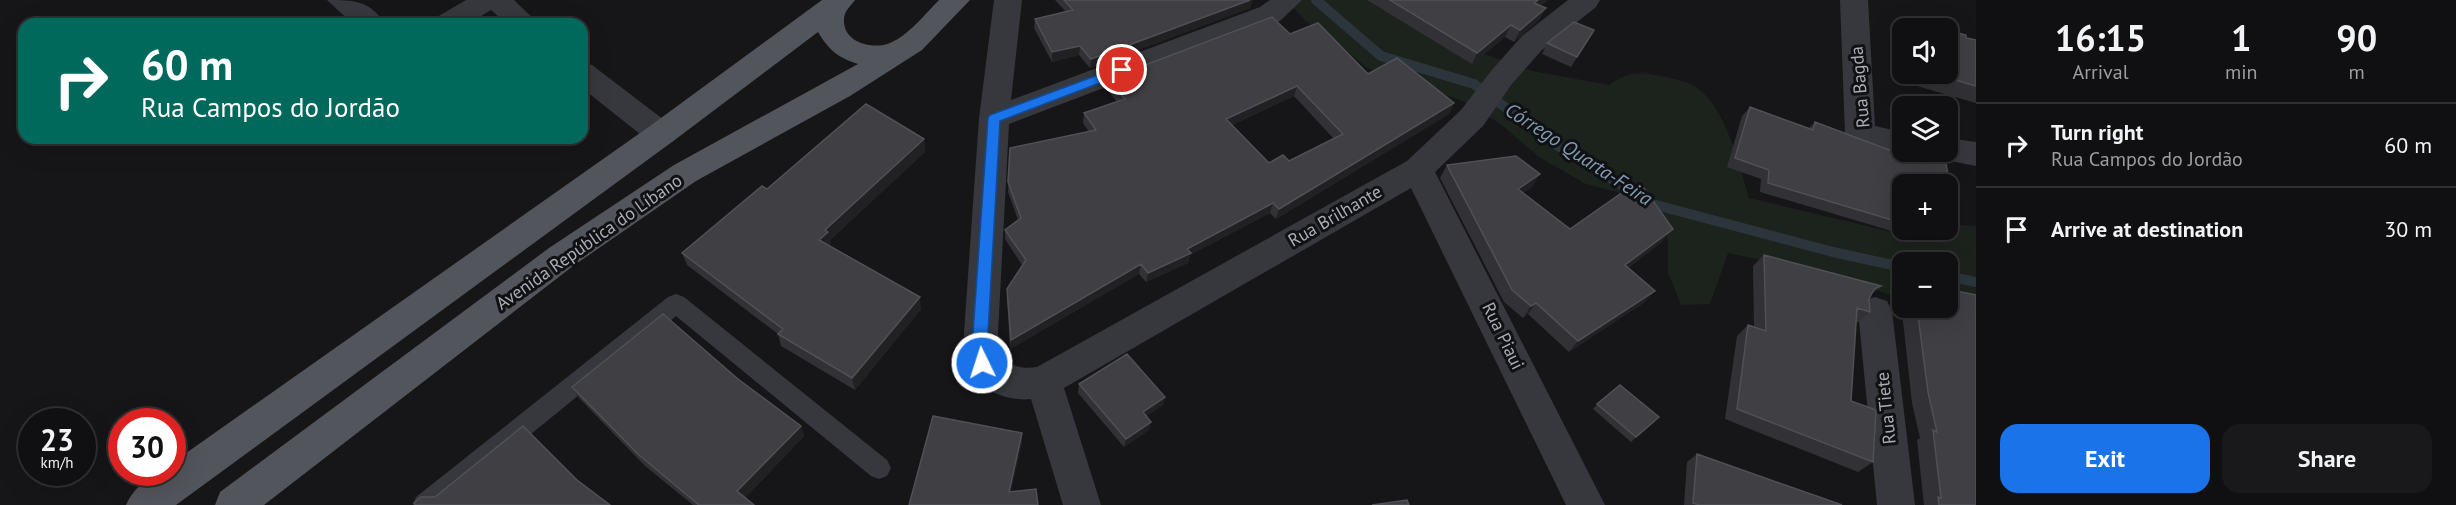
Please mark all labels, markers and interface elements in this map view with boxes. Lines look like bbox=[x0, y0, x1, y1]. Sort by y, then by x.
text: 16:15 bbox=[2055, 14, 2146, 61]
text: 1 bbox=[2231, 14, 2251, 61]
text: 90 bbox=[2336, 14, 2377, 61]
map controls bbox=[1892, 18, 1958, 318]
button: sound bbox=[1892, 18, 1958, 84]
text: 60 m bbox=[141, 37, 233, 92]
icon: right bbox=[42, 42, 120, 120]
pin bbox=[1096, 44, 1147, 95]
street label: Rua Bagda bbox=[1844, 45, 1875, 129]
icon: arrive bbox=[1105, 53, 1138, 86]
text: Arrival bbox=[2072, 59, 2129, 85]
text: min bbox=[2225, 59, 2258, 85]
text: m bbox=[2349, 59, 2365, 85]
text: Rua Campos do Jordão bbox=[141, 90, 400, 124]
button: layers bbox=[1892, 96, 1958, 162]
water label: Córrego Quarta-Feira bbox=[1500, 97, 1658, 212]
text: Turn right bbox=[2051, 118, 2143, 146]
icon: right bbox=[2000, 129, 2033, 162]
text: 60 m bbox=[2384, 131, 2432, 159]
text: Rua Campos do Jordão bbox=[2051, 146, 2243, 172]
street label: Avenida República do Líbano bbox=[491, 168, 686, 315]
button: + bbox=[1892, 174, 1958, 240]
street label: Rua Brilhante bbox=[1284, 180, 1386, 252]
icon: arrive bbox=[2000, 213, 2033, 246]
text: Arrive at destination bbox=[2051, 215, 2243, 243]
text: 30 m bbox=[2384, 215, 2432, 243]
button: − bbox=[1892, 252, 1958, 318]
street label: Rua Piaui bbox=[1477, 298, 1530, 373]
position arrow bbox=[950, 331, 1014, 395]
street label: Rua Tiete bbox=[1870, 371, 1901, 445]
speed limit sign: 30 bbox=[108, 408, 186, 486]
text: 23 bbox=[40, 420, 74, 459]
button: Exit bbox=[2000, 424, 2210, 493]
button: Share bbox=[2222, 424, 2432, 493]
text: km/h bbox=[41, 453, 73, 472]

